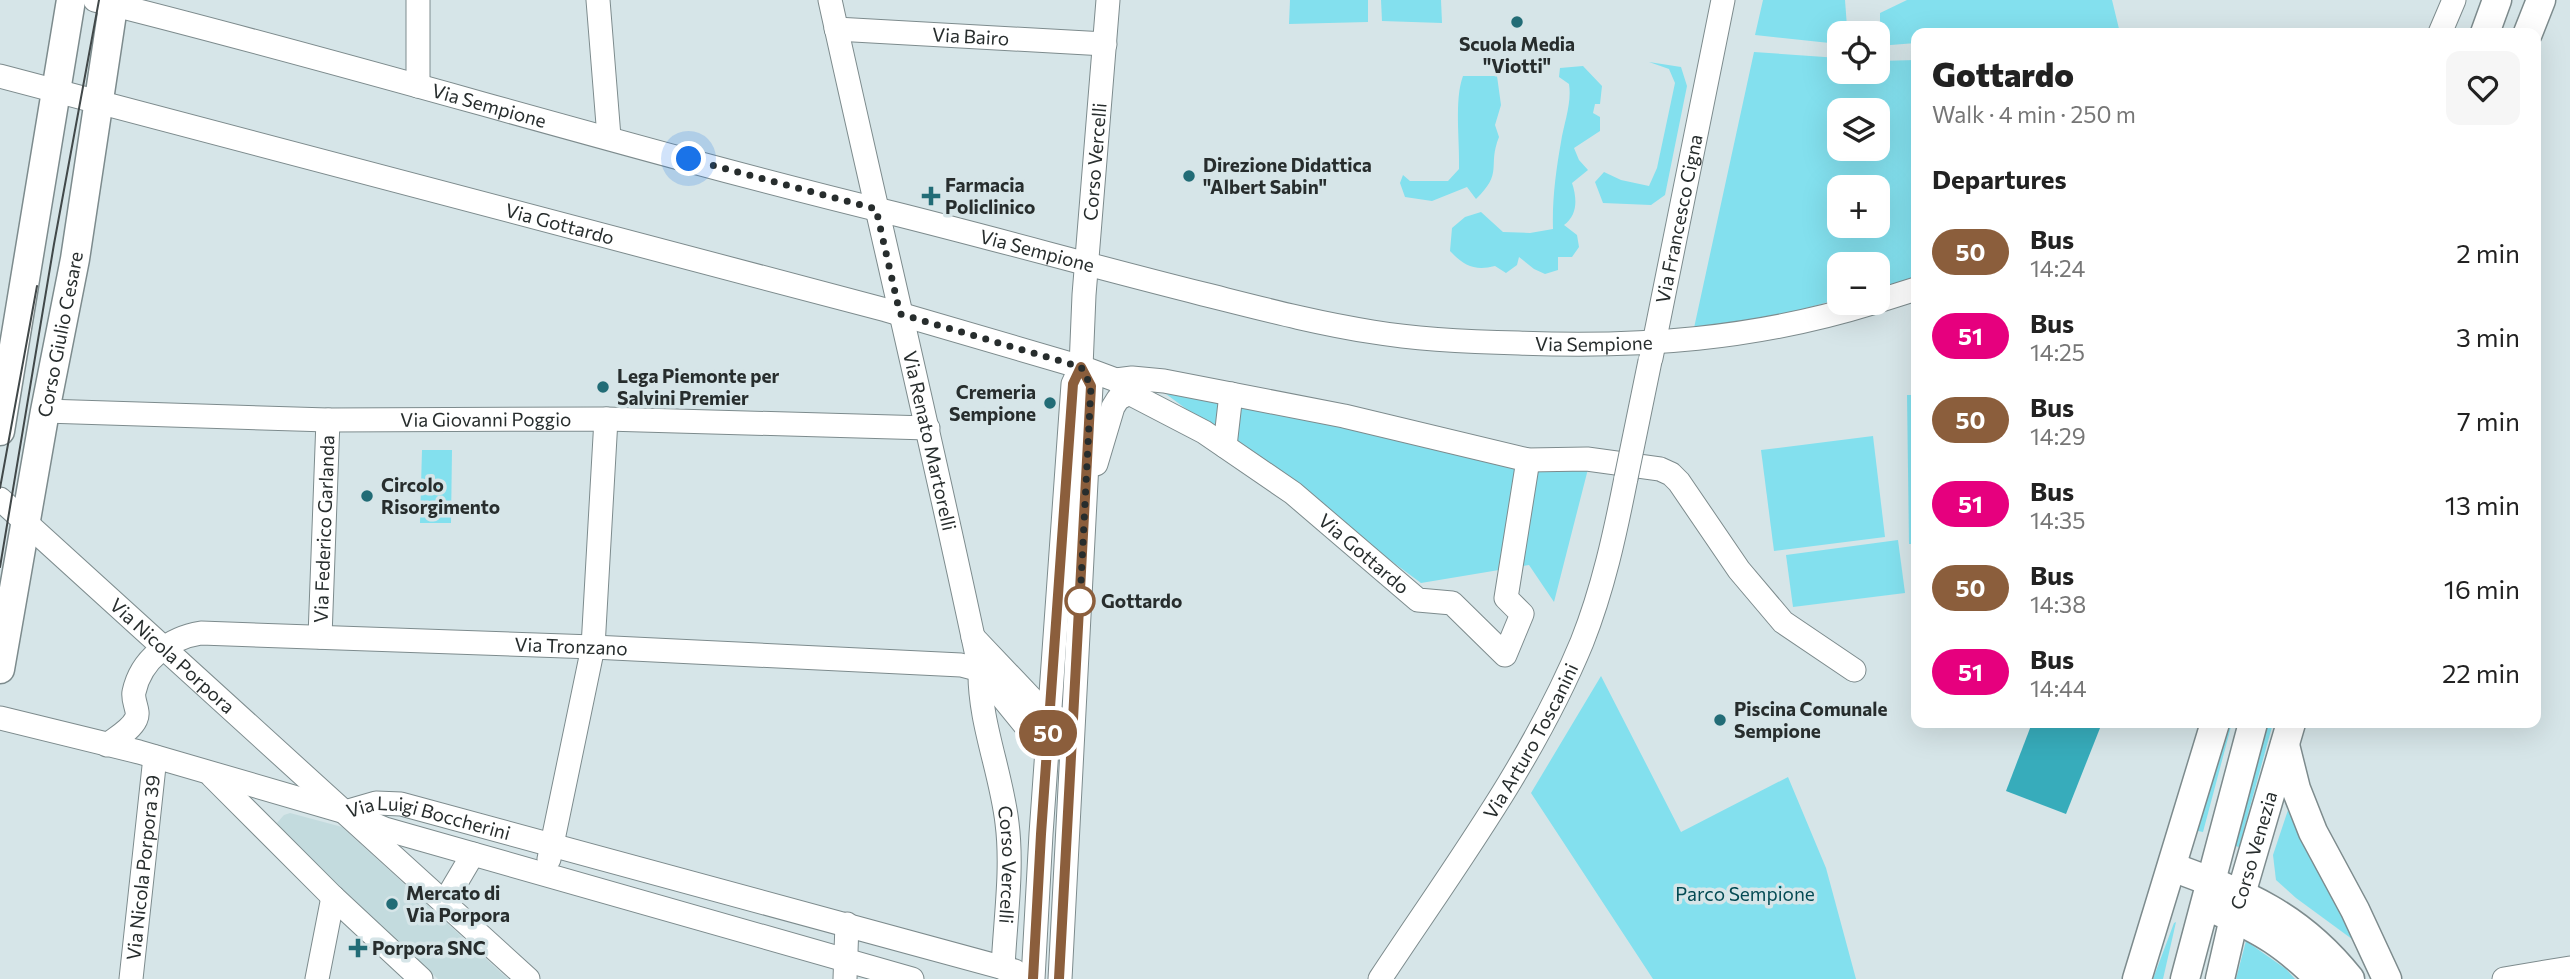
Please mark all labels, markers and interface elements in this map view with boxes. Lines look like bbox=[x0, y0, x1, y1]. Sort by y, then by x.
marker: Scuola Media "Viotti" bbox=[1509, 14, 1525, 30]
map controls bbox=[1827, 21, 1890, 315]
button: locate bbox=[1827, 21, 1890, 84]
street label: Via Bairo bbox=[932, 22, 1010, 50]
place label: Scuola Media "Viotti" bbox=[1459, 32, 1575, 77]
button: heart bbox=[2446, 51, 2520, 125]
text: Gottardo bbox=[1932, 53, 2074, 94]
street label: Via Sempione bbox=[429, 78, 549, 132]
button: layers bbox=[1827, 98, 1890, 161]
text: Walk · 4 min · 250 m bbox=[1932, 100, 2136, 128]
street label: Corso Vercelli bbox=[1078, 102, 1111, 221]
street label: Via Francesco Cigna bbox=[1650, 132, 1707, 305]
your location bbox=[671, 141, 706, 176]
place label: Direzione Didattica "Albert Sabin" bbox=[1203, 153, 1372, 198]
text: Departures bbox=[1932, 163, 2067, 194]
marker: Direzione Didattica "Albert Sabin" bbox=[1181, 168, 1197, 184]
place label: Farmacia Policlinico bbox=[945, 173, 1035, 218]
button: + bbox=[1827, 175, 1890, 238]
marker: Farmacia Policlinico bbox=[923, 188, 939, 204]
street label: Via Gottardo bbox=[503, 198, 617, 249]
text: Bus bbox=[2030, 223, 2074, 254]
street label: Via Sempione bbox=[977, 224, 1097, 276]
text: 50 bbox=[1956, 237, 1985, 266]
text: 2 min bbox=[2456, 237, 2520, 268]
street label: Corso Giulio Cesare bbox=[32, 250, 87, 419]
button: − bbox=[1827, 252, 1890, 315]
text: 14:24 bbox=[2030, 254, 2085, 282]
text: Bus bbox=[2030, 307, 2074, 338]
text: 51 bbox=[1958, 321, 1983, 350]
text: 3 min bbox=[2456, 321, 2520, 352]
street label: Via Sempione bbox=[1535, 330, 1653, 355]
text: 14:25 bbox=[2030, 338, 2085, 366]
street label: Via Renato Martorelli bbox=[899, 349, 962, 533]
place label: Lega Piemonte per Salvini Premier bbox=[617, 364, 779, 409]
marker: Lega Piemonte per Salvini Premier bbox=[595, 379, 611, 395]
place label: Cremeria Sempione bbox=[949, 380, 1036, 425]
text: Bus bbox=[2030, 391, 2074, 422]
marker: Cremeria Sempione bbox=[1042, 395, 1058, 411]
text: 50 bbox=[1956, 405, 1985, 434]
text: 7 min bbox=[2457, 405, 2520, 436]
street label: Via Giovanni Poggio bbox=[400, 407, 571, 431]
text: 14:29 bbox=[2030, 422, 2086, 450]
street label: Via Federico Garlanda bbox=[309, 435, 338, 623]
place label: Circolo Risorgimento bbox=[381, 473, 500, 518]
text: Bus bbox=[2030, 475, 2074, 506]
marker: Circolo Risorgimento bbox=[359, 488, 375, 504]
text: 51 bbox=[1958, 489, 1983, 518]
text: 13 min bbox=[2445, 489, 2520, 520]
text: 14:35 bbox=[2030, 506, 2085, 534]
street label: Via Gottardo bbox=[1314, 508, 1414, 598]
text: Bus bbox=[2030, 559, 2074, 590]
text: 50 bbox=[1956, 573, 1985, 602]
text: 16 min bbox=[2444, 573, 2520, 604]
marker: Gottardo bbox=[1065, 586, 1095, 616]
place label: Gottardo bbox=[1101, 589, 1182, 612]
text: 14:38 bbox=[2030, 590, 2086, 618]
street label: Via Nicola Porpora bbox=[106, 593, 240, 718]
street label: Via Tronzano bbox=[514, 632, 628, 660]
text: Bus bbox=[2030, 643, 2074, 674]
text: 51 bbox=[1958, 657, 1983, 686]
text: 22 min bbox=[2442, 657, 2520, 688]
street label: Via Arturo Toscanini bbox=[1478, 659, 1582, 823]
text: 14:44 bbox=[2030, 674, 2087, 702]
place label: Piscina Comunale Sempione bbox=[1734, 697, 1888, 742]
line badge: 50 bbox=[1016, 710, 1080, 756]
marker: Piscina Comunale Sempione bbox=[1712, 712, 1728, 728]
text: 50 bbox=[1033, 718, 1063, 747]
street label: Via Nicola Porpora 39 bbox=[121, 774, 164, 962]
street label: Corso Venezia bbox=[2225, 788, 2281, 912]
street label: Via Luigi Boccherini bbox=[343, 791, 513, 844]
street label: Corso Vercelli bbox=[994, 804, 1021, 925]
place label: Mercato di Via Porpora bbox=[406, 881, 510, 926]
park label: Parco Sempione bbox=[1675, 882, 1815, 905]
marker: Mercato di Via Porpora bbox=[384, 896, 400, 912]
place label: Porpora SNC bbox=[372, 936, 486, 959]
marker: Porpora SNC bbox=[350, 940, 366, 956]

